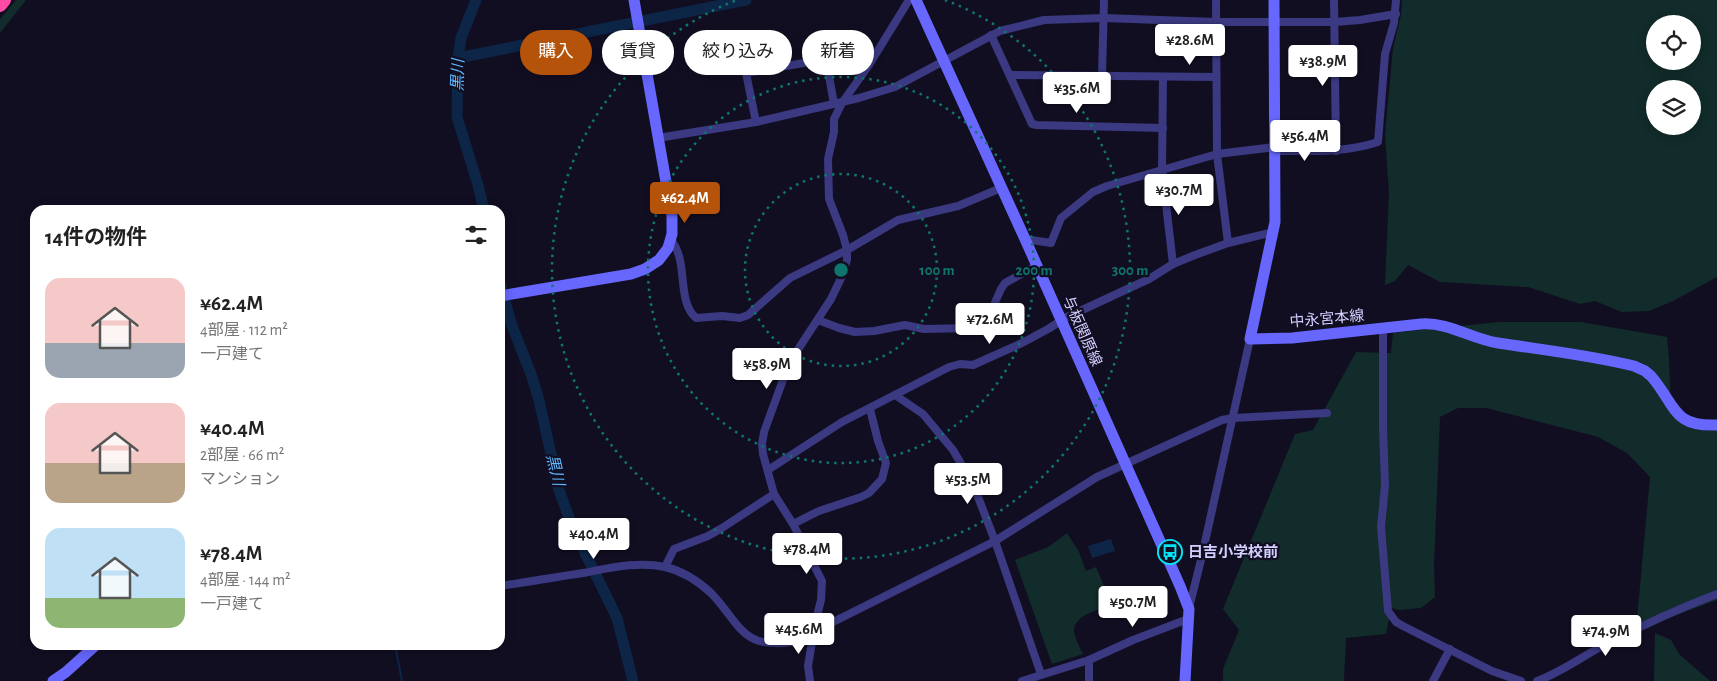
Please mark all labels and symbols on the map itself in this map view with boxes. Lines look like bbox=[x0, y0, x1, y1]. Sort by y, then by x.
pin: ¥28.6M bbox=[1149, 23, 1231, 66]
pin: ¥38.9M bbox=[1282, 44, 1364, 87]
water label: 黒川 bbox=[449, 57, 467, 91]
pin: ¥35.6M bbox=[1036, 72, 1118, 114]
pin: ¥56.4M bbox=[1264, 120, 1346, 162]
pin: ¥30.7M bbox=[1138, 174, 1220, 216]
pin: ¥62.4M bbox=[644, 182, 726, 224]
centre of rings bbox=[832, 261, 850, 279]
text: 100 m bbox=[919, 263, 955, 278]
text: 200 m bbox=[1015, 263, 1053, 278]
text: 300 m bbox=[1112, 263, 1148, 278]
street label: 与板関原線 bbox=[1060, 293, 1105, 368]
pin: ¥72.6M bbox=[949, 302, 1031, 345]
street label: 中永宮本線 bbox=[1289, 307, 1365, 330]
pin: ¥58.9M bbox=[726, 348, 808, 390]
water label: 黒川 bbox=[544, 453, 567, 489]
pin: ¥53.5M bbox=[927, 462, 1009, 505]
pin: ¥40.4M bbox=[553, 518, 635, 560]
pin: ¥78.4M bbox=[766, 532, 848, 575]
bus stop icon: 日吉小学校前 bbox=[1157, 539, 1183, 565]
place label: 日吉小学校前 bbox=[1188, 543, 1278, 560]
pin: ¥50.7M bbox=[1092, 586, 1174, 628]
pin: ¥45.6M bbox=[758, 612, 840, 655]
pin: ¥74.9M bbox=[1565, 614, 1647, 657]

